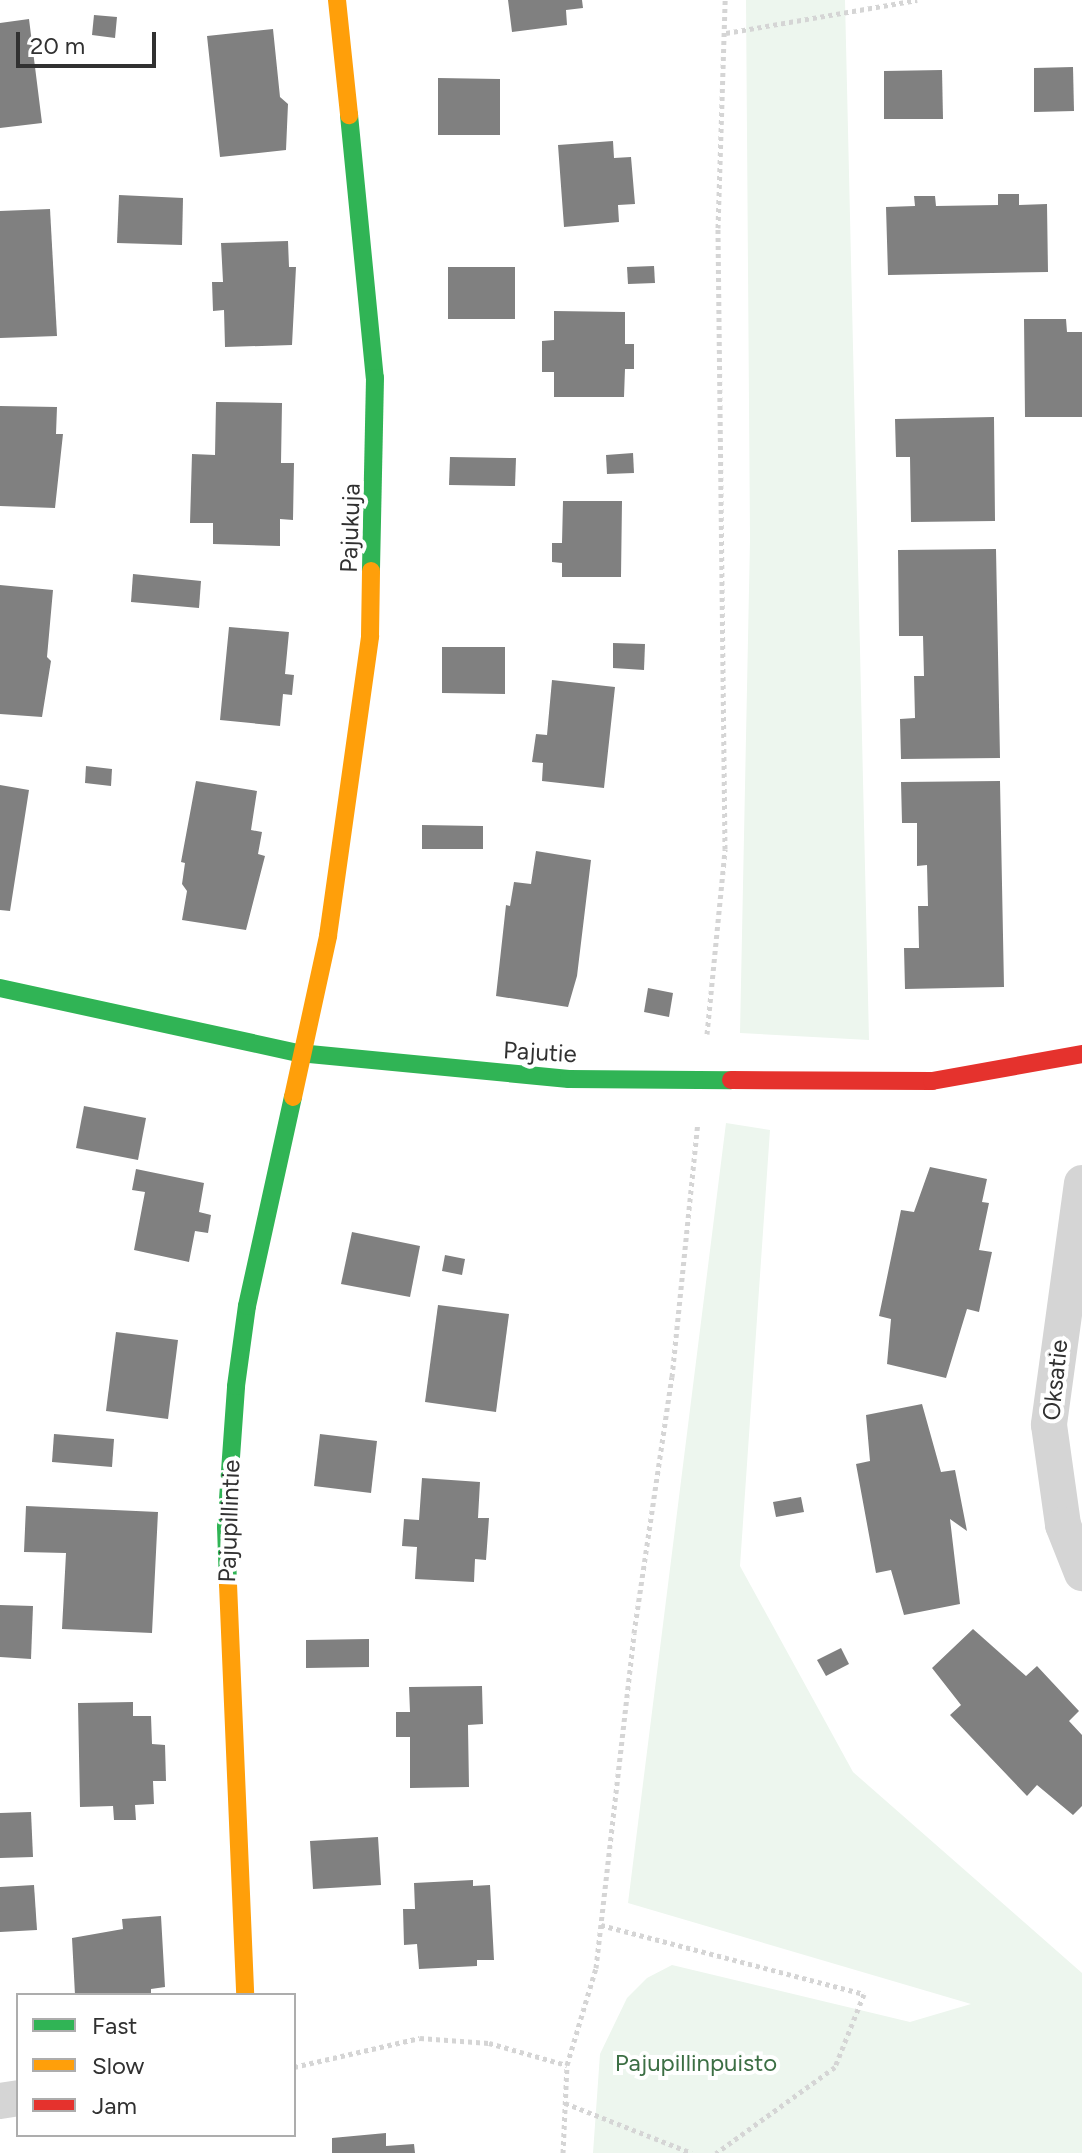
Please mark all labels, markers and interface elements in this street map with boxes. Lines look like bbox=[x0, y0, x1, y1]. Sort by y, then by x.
scale bar bbox=[20, 16, 160, 66]
text: 20 m bbox=[30, 31, 85, 60]
street label: Pajukuja bbox=[334, 483, 366, 573]
street label: Pajutie bbox=[503, 1036, 577, 1068]
street label: Oksatie bbox=[1036, 1338, 1074, 1422]
street label: Pajupillintie bbox=[212, 1459, 246, 1583]
legend bbox=[16, 1993, 296, 2137]
text: Fast bbox=[92, 2011, 137, 2040]
park label: Pajupillinpuisto bbox=[615, 2049, 777, 2077]
text: Slow bbox=[92, 2051, 144, 2080]
text: Jam bbox=[92, 2091, 137, 2120]

